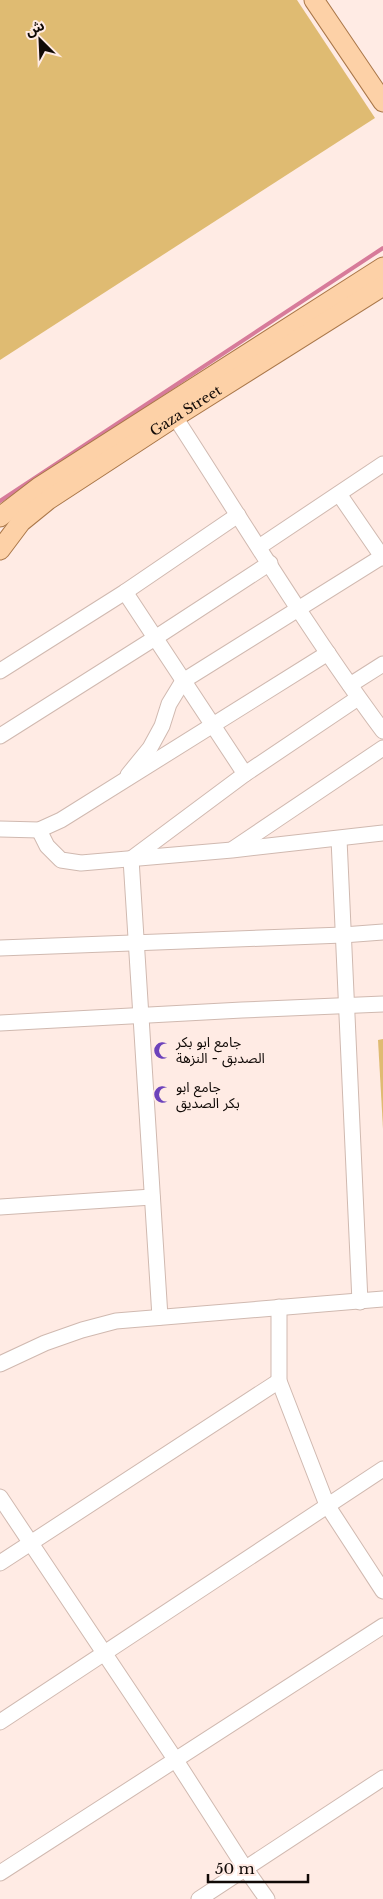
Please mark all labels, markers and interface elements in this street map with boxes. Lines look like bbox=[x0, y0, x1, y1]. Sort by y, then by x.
north arrow bbox=[15, 15, 65, 65]
text: ش bbox=[22, 16, 47, 40]
street label: Gaza Street bbox=[146, 381, 225, 440]
place label: جامع ابو بكر الصدبق - النزهة bbox=[175, 1033, 265, 1068]
mosque icon: جامع ابو بكر الصدبق - النزهة bbox=[152, 1040, 172, 1060]
place label: جامع ابو بكر الصديق bbox=[176, 1078, 240, 1113]
mosque icon: جامع ابو بكر الصديق bbox=[152, 1085, 172, 1105]
scale bar bbox=[208, 1852, 308, 1884]
text: 50 m bbox=[215, 1859, 255, 1878]

